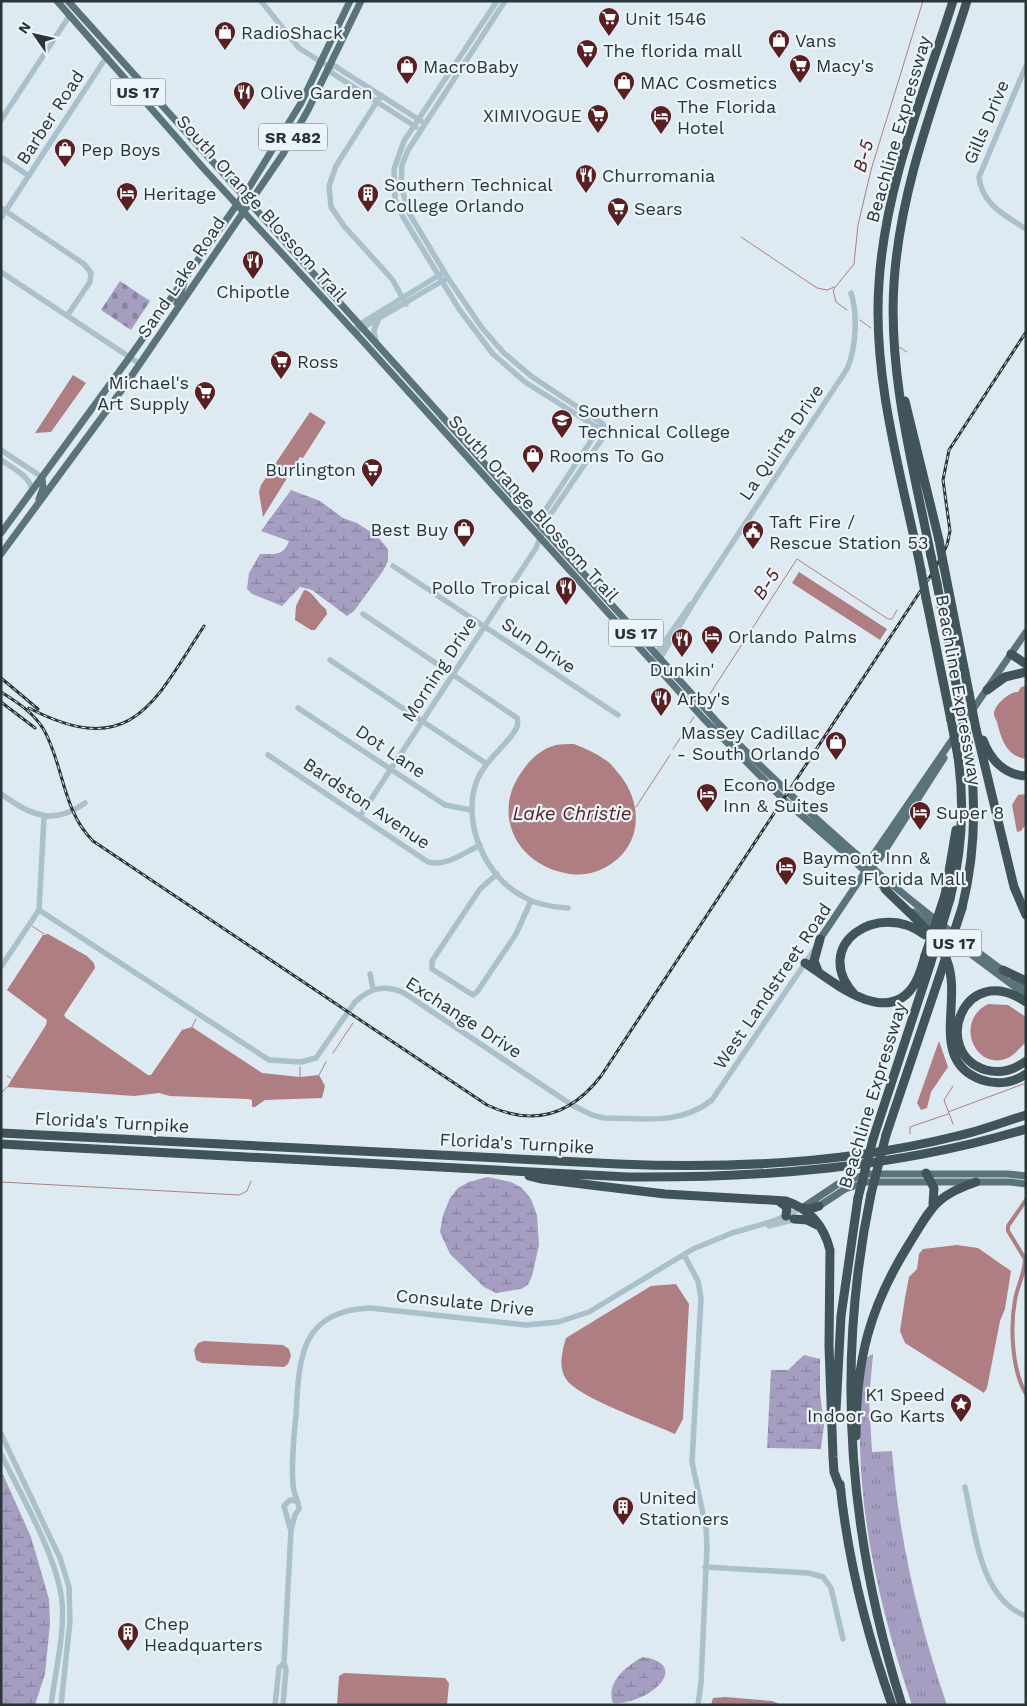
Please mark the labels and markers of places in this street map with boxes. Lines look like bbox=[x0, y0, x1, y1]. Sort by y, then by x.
supermarket icon: Unit 1546 bbox=[597, 6, 621, 37]
place label: Unit 1546 bbox=[625, 8, 706, 29]
shop icon: RadioShack bbox=[213, 20, 237, 51]
place label: RadioShack bbox=[241, 22, 343, 43]
shop icon: Vans bbox=[767, 28, 791, 59]
place label: Vans bbox=[795, 30, 836, 51]
supermarket icon: The florida mall bbox=[575, 38, 599, 69]
place label: The florida mall bbox=[603, 40, 742, 61]
supermarket icon: Macy's bbox=[788, 53, 812, 84]
shop icon: MacroBaby bbox=[395, 54, 419, 85]
place label: Macy's bbox=[816, 55, 874, 76]
place label: MacroBaby bbox=[423, 56, 519, 77]
shop icon: MAC Cosmetics bbox=[612, 70, 636, 101]
place label: MAC Cosmetics bbox=[640, 72, 777, 93]
restaurant icon: Olive Garden bbox=[232, 80, 256, 111]
place label: Olive Garden bbox=[260, 82, 373, 103]
place label: The Florida Hotel bbox=[677, 96, 776, 138]
supermarket icon: XIMIVOGUE bbox=[586, 103, 610, 134]
hotel icon: The Florida Hotel bbox=[649, 104, 673, 135]
place label: XIMIVOGUE bbox=[483, 105, 582, 126]
shop icon: Pep Boys bbox=[53, 137, 77, 168]
place label: Pep Boys bbox=[81, 139, 160, 160]
restaurant icon: Churromania bbox=[574, 163, 598, 194]
place label: Churromania bbox=[602, 165, 715, 186]
place label: Southern Technical College Orlando bbox=[384, 174, 553, 216]
hotel icon: Heritage bbox=[115, 181, 139, 212]
building icon: Southern Technical College Orlando bbox=[356, 182, 380, 213]
place label: Heritage bbox=[143, 183, 216, 204]
supermarket icon: Sears bbox=[606, 196, 630, 227]
place label: Sears bbox=[634, 198, 683, 219]
restaurant icon: Chipotle bbox=[241, 249, 265, 280]
place label: Chipotle bbox=[216, 281, 290, 302]
supermarket icon: Ross bbox=[269, 349, 293, 380]
place label: Ross bbox=[297, 351, 338, 372]
place label: Michael's Art Supply bbox=[97, 372, 190, 414]
supermarket icon: Michael's Art Supply bbox=[193, 380, 217, 411]
place label: Southern Technical College bbox=[578, 400, 730, 442]
school or university icon: Southern Technical College bbox=[550, 408, 574, 439]
shop icon: Rooms To Go bbox=[521, 443, 545, 474]
place label: Rooms To Go bbox=[549, 445, 664, 466]
supermarket icon: Burlington bbox=[360, 457, 384, 488]
place label: Burlington bbox=[265, 459, 356, 480]
place label: Taft Fire / Rescue Station 53 bbox=[769, 511, 929, 553]
shop icon: Best Buy bbox=[452, 517, 476, 548]
place label: Best Buy bbox=[371, 519, 449, 540]
public building icon: Taft Fire / Rescue Station 53 bbox=[741, 519, 765, 550]
restaurant icon: Pollo Tropical bbox=[554, 575, 578, 606]
place label: Pollo Tropical bbox=[432, 577, 550, 598]
hotel icon: Orlando Palms bbox=[700, 624, 724, 655]
place label: Orlando Palms bbox=[728, 626, 857, 647]
restaurant icon: Dunkin' bbox=[670, 627, 694, 658]
place label: Dunkin' bbox=[649, 659, 715, 680]
restaurant icon: Arby's bbox=[649, 686, 673, 717]
place label: Arby's bbox=[677, 688, 730, 709]
place label: Massey Cadillac - South Orlando bbox=[677, 722, 820, 764]
shop icon: Massey Cadillac - South Orlando bbox=[824, 730, 848, 761]
place label: Econo Lodge Inn & Suites bbox=[723, 774, 836, 816]
hotel icon: Econo Lodge Inn & Suites bbox=[695, 782, 719, 813]
hotel icon: Super 8 bbox=[908, 800, 932, 831]
place label: Super 8 bbox=[936, 802, 1004, 823]
place label: Baymont Inn & Suites Florida Mall bbox=[802, 847, 966, 889]
hotel icon: Baymont Inn & Suites Florida Mall bbox=[774, 855, 798, 886]
place label: K1 Speed Indoor Go Karts bbox=[807, 1384, 945, 1426]
place icon: K1 Speed Indoor Go Karts bbox=[949, 1392, 973, 1423]
place label: United Stationers bbox=[639, 1487, 729, 1529]
building icon: United Stationers bbox=[611, 1495, 635, 1526]
place label: Chep Headquarters bbox=[144, 1613, 263, 1655]
building icon: Chep Headquarters bbox=[116, 1621, 140, 1652]

